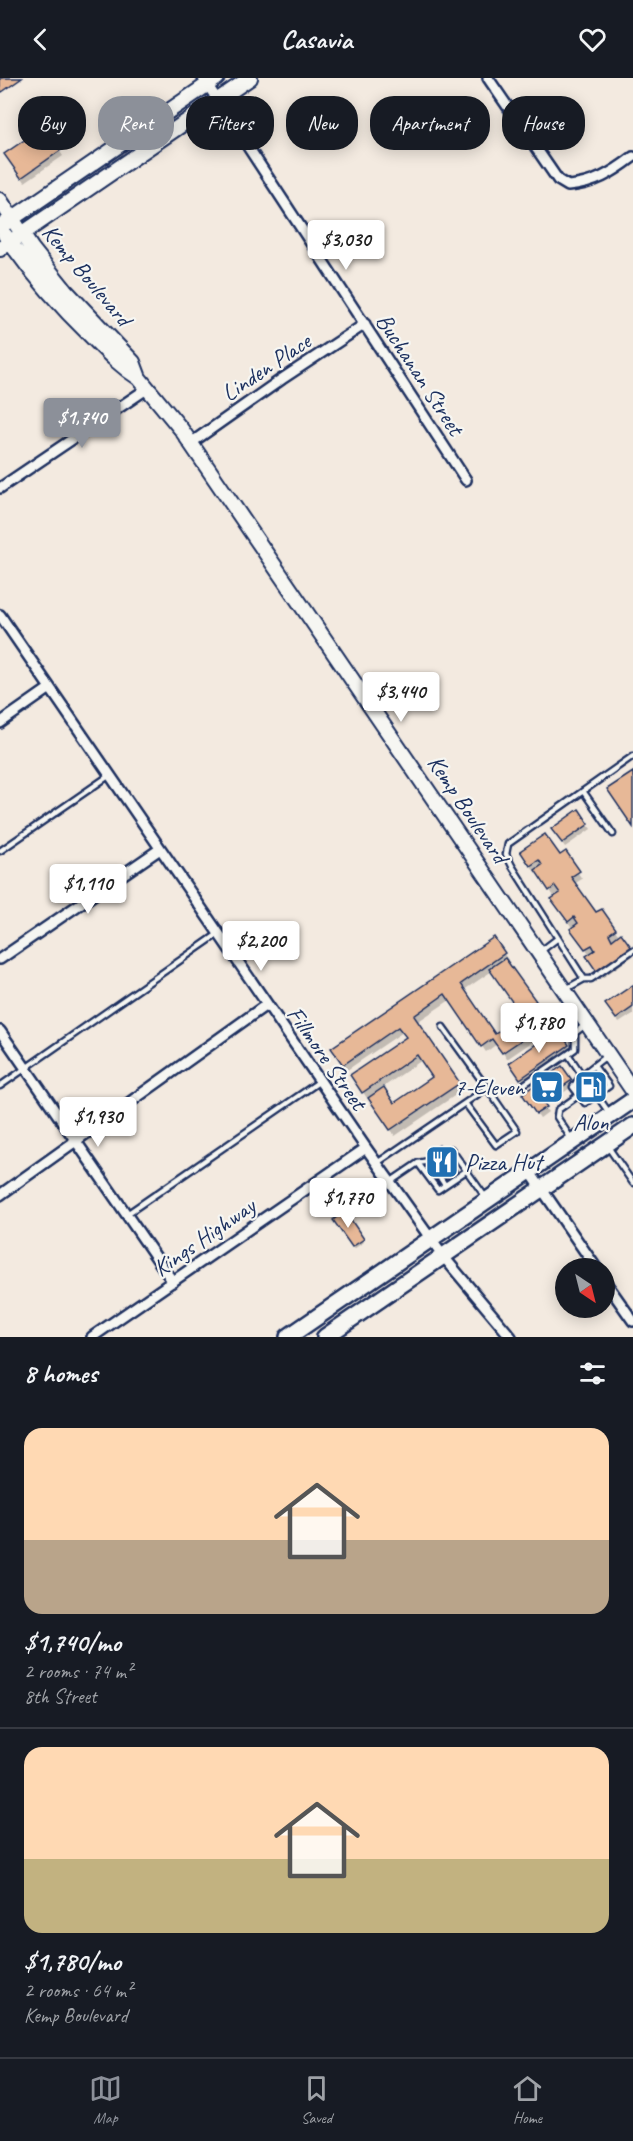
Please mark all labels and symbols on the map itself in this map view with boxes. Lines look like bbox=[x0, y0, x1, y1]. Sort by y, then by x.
street label: Kemp Boulevard bbox=[36, 218, 141, 335]
pin: $3,030 bbox=[297, 220, 395, 271]
street label: Buchanan Street bbox=[369, 307, 472, 442]
street label: Linden Place bbox=[216, 325, 318, 408]
pin: $1,740 bbox=[33, 398, 131, 449]
pin: $3,440 bbox=[352, 672, 450, 723]
street label: Kemp Boulevard bbox=[421, 749, 517, 872]
pin: $1,110 bbox=[39, 864, 137, 915]
pin: $2,200 bbox=[212, 921, 310, 972]
street label: Fillmore Street bbox=[280, 1000, 375, 1117]
pin: $1,780 bbox=[490, 1003, 588, 1054]
supermarket icon: 7-Eleven bbox=[529, 1069, 565, 1105]
fuel station icon: Alon bbox=[573, 1069, 609, 1105]
place label: 7-Eleven bbox=[454, 1072, 525, 1102]
pin: $1,930 bbox=[49, 1097, 147, 1148]
place label: Alon bbox=[573, 1107, 609, 1137]
restaurant icon: Pizza Hut bbox=[424, 1144, 460, 1180]
place label: Pizza Hut bbox=[465, 1147, 545, 1177]
pin: $1,770 bbox=[299, 1178, 397, 1229]
street label: Kings Highway bbox=[147, 1190, 262, 1283]
north arrow bbox=[555, 1258, 615, 1318]

